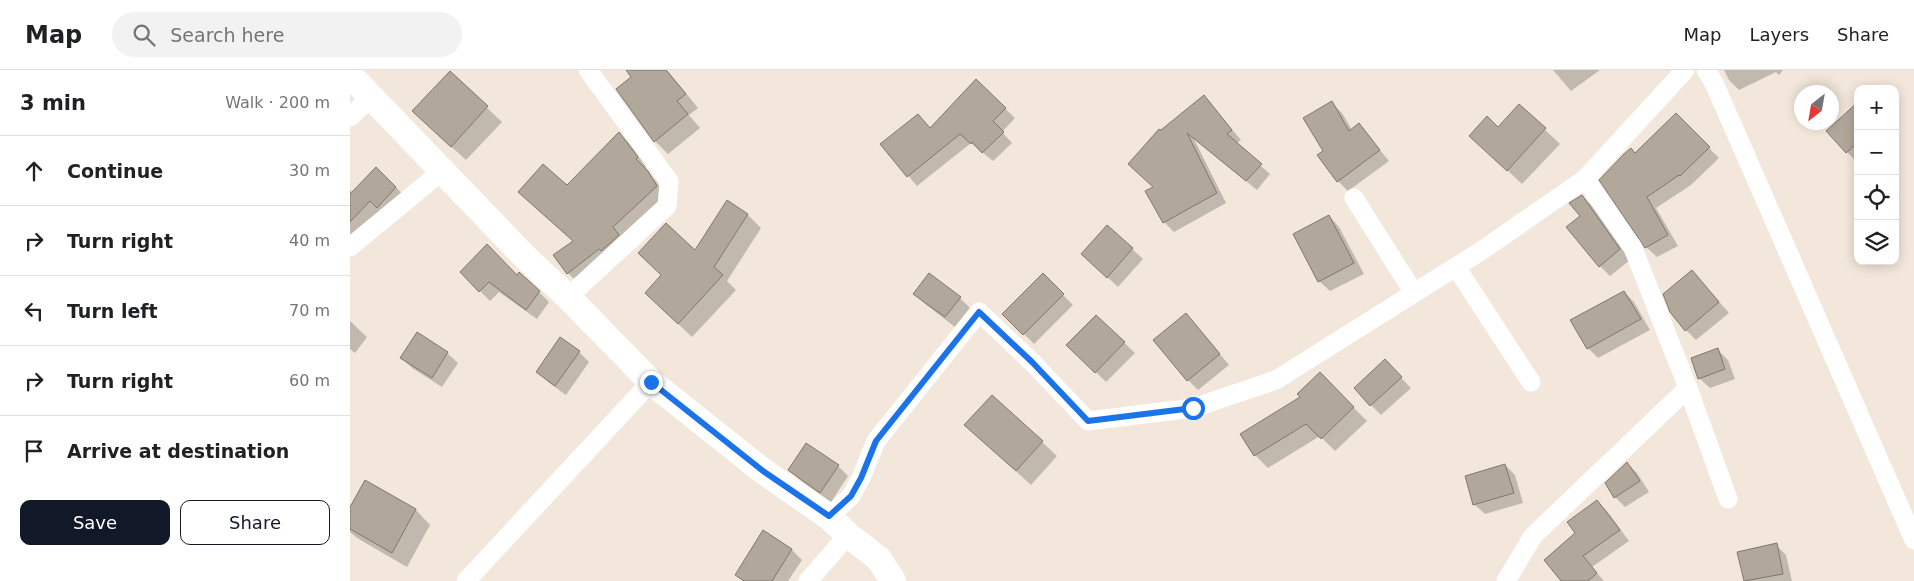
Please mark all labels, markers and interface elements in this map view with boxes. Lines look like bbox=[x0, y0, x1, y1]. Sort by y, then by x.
search box bbox=[112, 12, 462, 57]
text: Map bbox=[25, 21, 82, 49]
icon: search bbox=[130, 21, 158, 49]
text: Search here bbox=[170, 24, 284, 46]
text: Map bbox=[1683, 24, 1721, 45]
text: Layers bbox=[1749, 24, 1809, 45]
text: Share bbox=[1837, 24, 1889, 45]
north arrow bbox=[1794, 85, 1839, 130]
map controls bbox=[1854, 85, 1899, 265]
button: + bbox=[1854, 85, 1899, 130]
text: 3 min bbox=[20, 91, 86, 115]
text: Walk · 200 m bbox=[225, 93, 330, 112]
button: − bbox=[1854, 130, 1899, 175]
icon: ahead bbox=[20, 157, 48, 185]
text: Continue bbox=[67, 160, 163, 182]
text: 30 m bbox=[289, 161, 330, 180]
button: locate bbox=[1854, 175, 1899, 220]
button: layers bbox=[1854, 220, 1899, 265]
icon: right bbox=[20, 227, 48, 255]
text: Turn right bbox=[67, 230, 173, 252]
text: 40 m bbox=[289, 231, 330, 250]
icon: left bbox=[20, 297, 48, 325]
text: Turn left bbox=[67, 300, 158, 322]
text: 70 m bbox=[289, 301, 330, 320]
icon: right bbox=[20, 367, 48, 395]
text: Turn right bbox=[67, 370, 173, 392]
text: 60 m bbox=[289, 371, 330, 390]
route end bbox=[640, 371, 663, 394]
route start bbox=[1182, 397, 1205, 420]
icon: arrive bbox=[20, 437, 48, 465]
text: Arrive at destination bbox=[67, 440, 289, 462]
button: Save bbox=[20, 500, 170, 545]
button: Share bbox=[180, 500, 330, 545]

